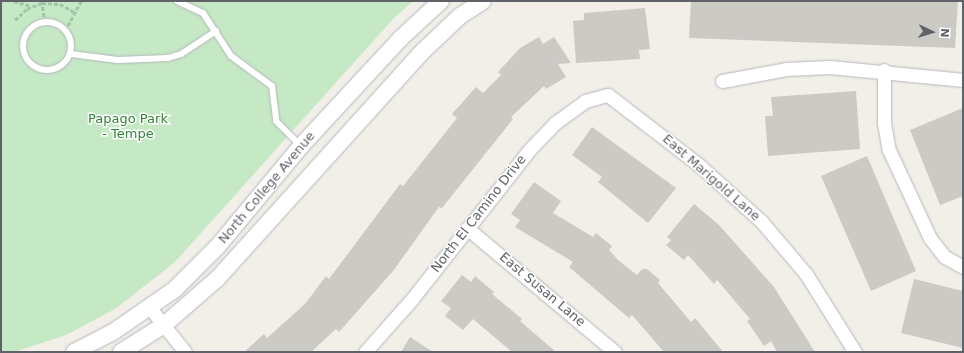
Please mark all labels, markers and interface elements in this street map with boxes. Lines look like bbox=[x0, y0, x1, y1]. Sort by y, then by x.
north arrow bbox=[912, 12, 952, 52]
text: N bbox=[938, 28, 951, 38]
park label: Papago Park - Tempe bbox=[88, 112, 168, 143]
street label: North College Avenue bbox=[216, 129, 318, 247]
street label: East Marigold Lane bbox=[659, 131, 763, 225]
street label: North El Camino Drive bbox=[428, 152, 530, 276]
street label: East Susan Lane bbox=[496, 250, 588, 330]

